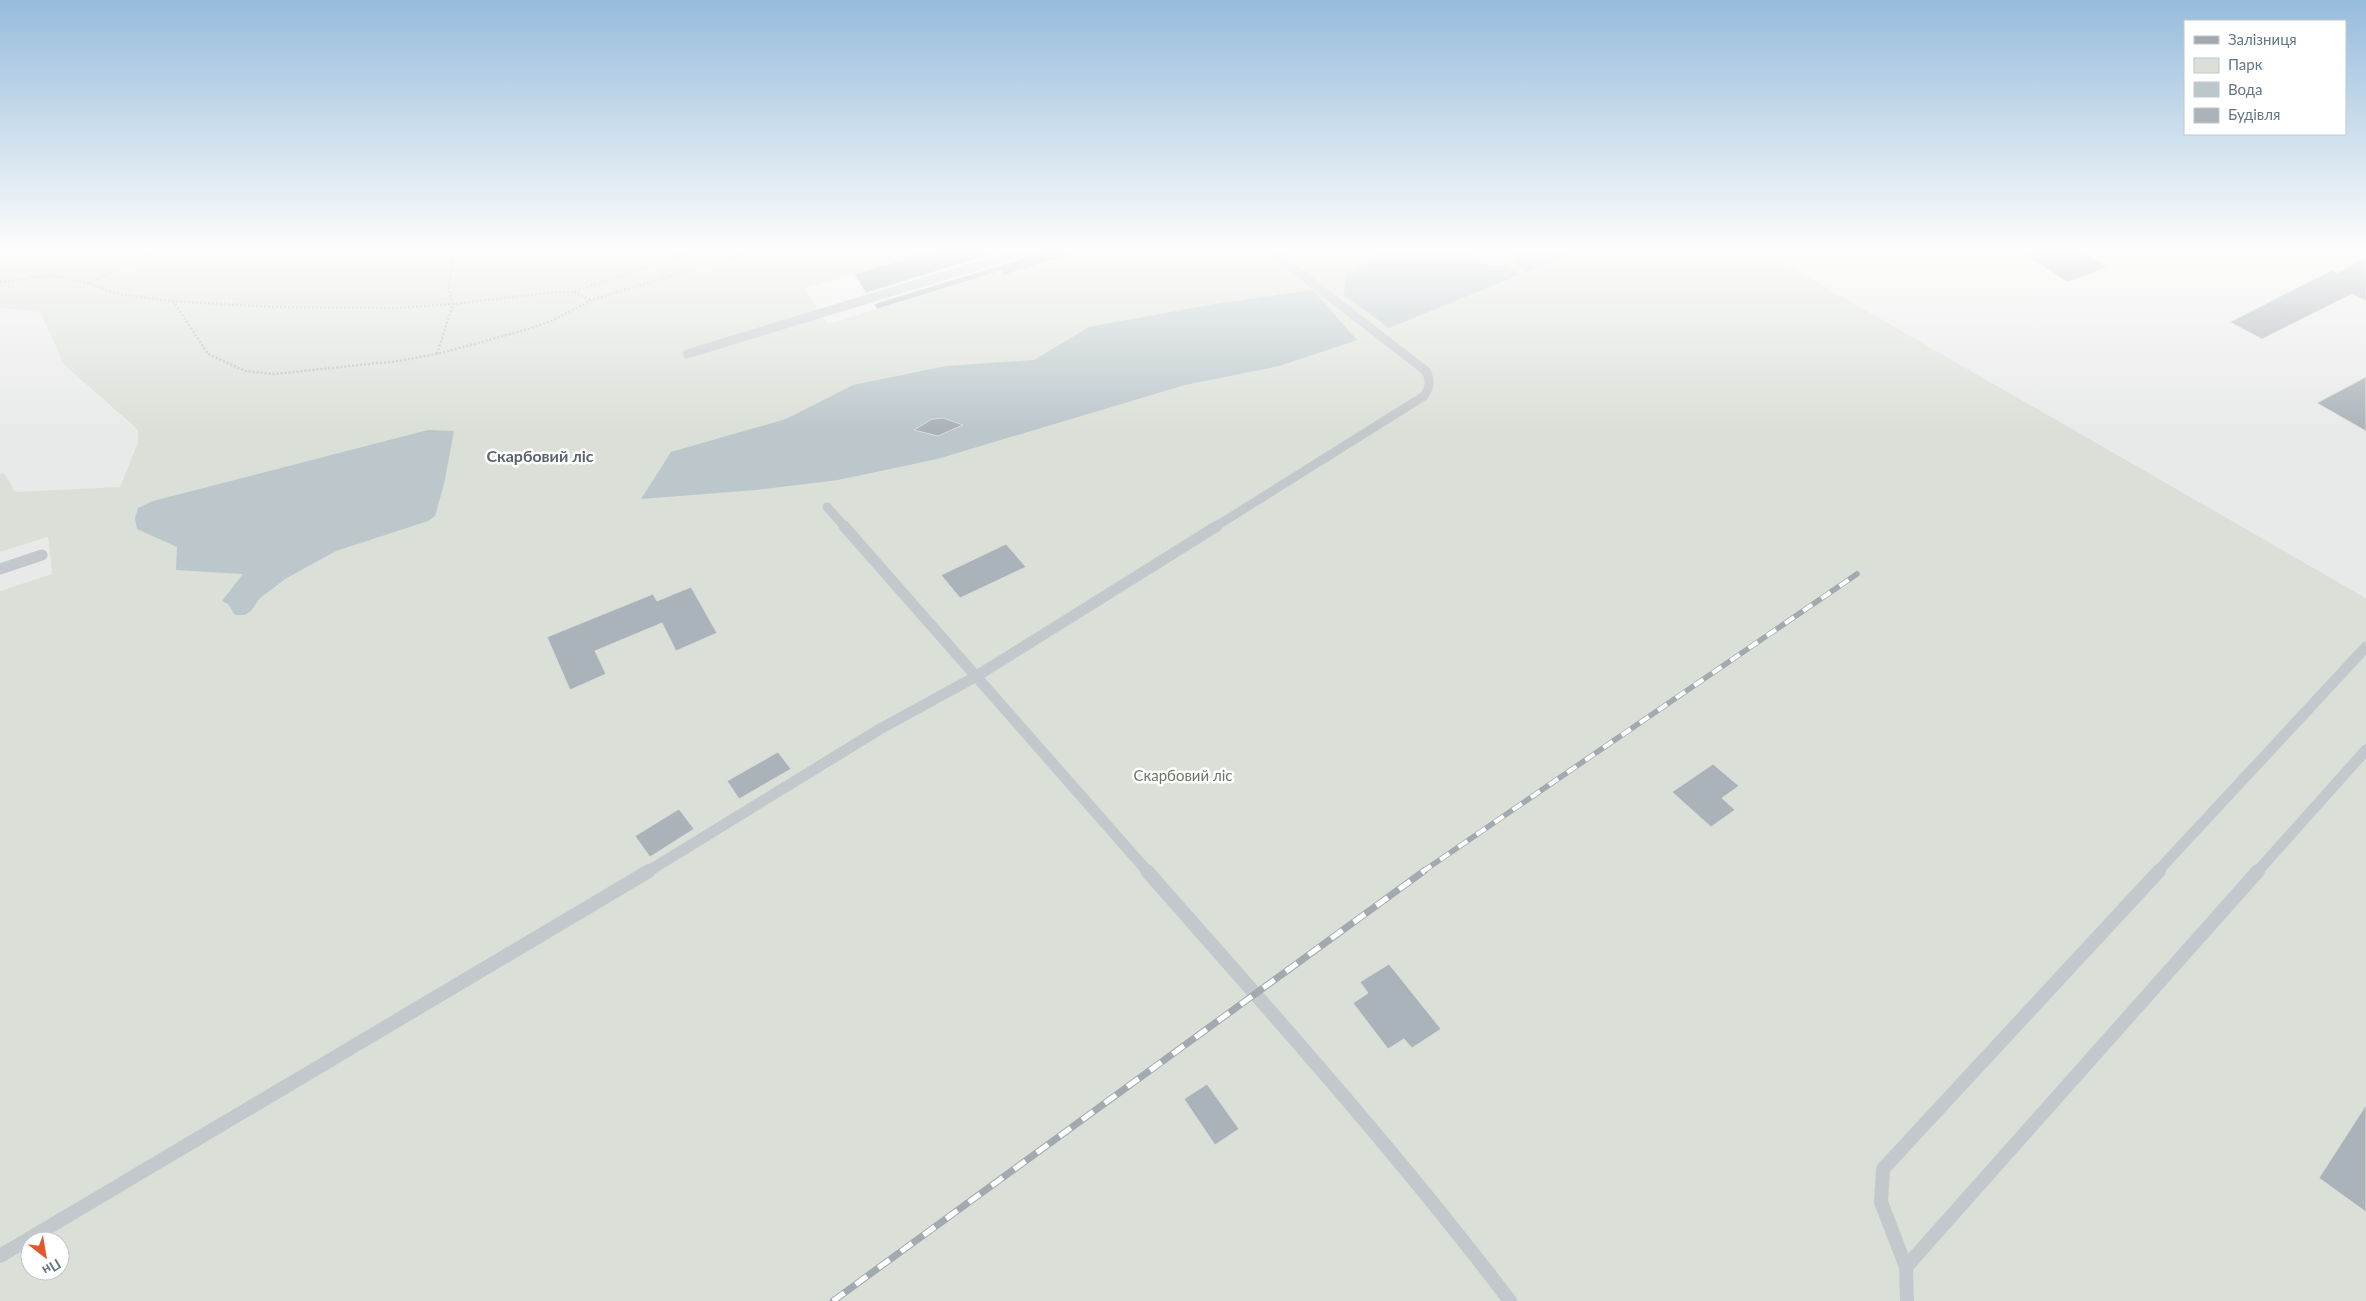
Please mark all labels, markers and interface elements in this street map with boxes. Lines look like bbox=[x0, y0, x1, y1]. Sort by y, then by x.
legend bbox=[2184, 20, 2346, 135]
text: Залізниця bbox=[2228, 30, 2297, 48]
text: Парк bbox=[2228, 55, 2263, 73]
text: Вода bbox=[2228, 80, 2263, 98]
text: Будівля bbox=[2228, 105, 2280, 123]
district label: Скарбовий ліс bbox=[486, 446, 594, 465]
park label: Скарбовий ліс bbox=[1134, 766, 1232, 784]
north arrow bbox=[20, 1231, 70, 1281]
text: Пн bbox=[40, 1256, 64, 1280]

